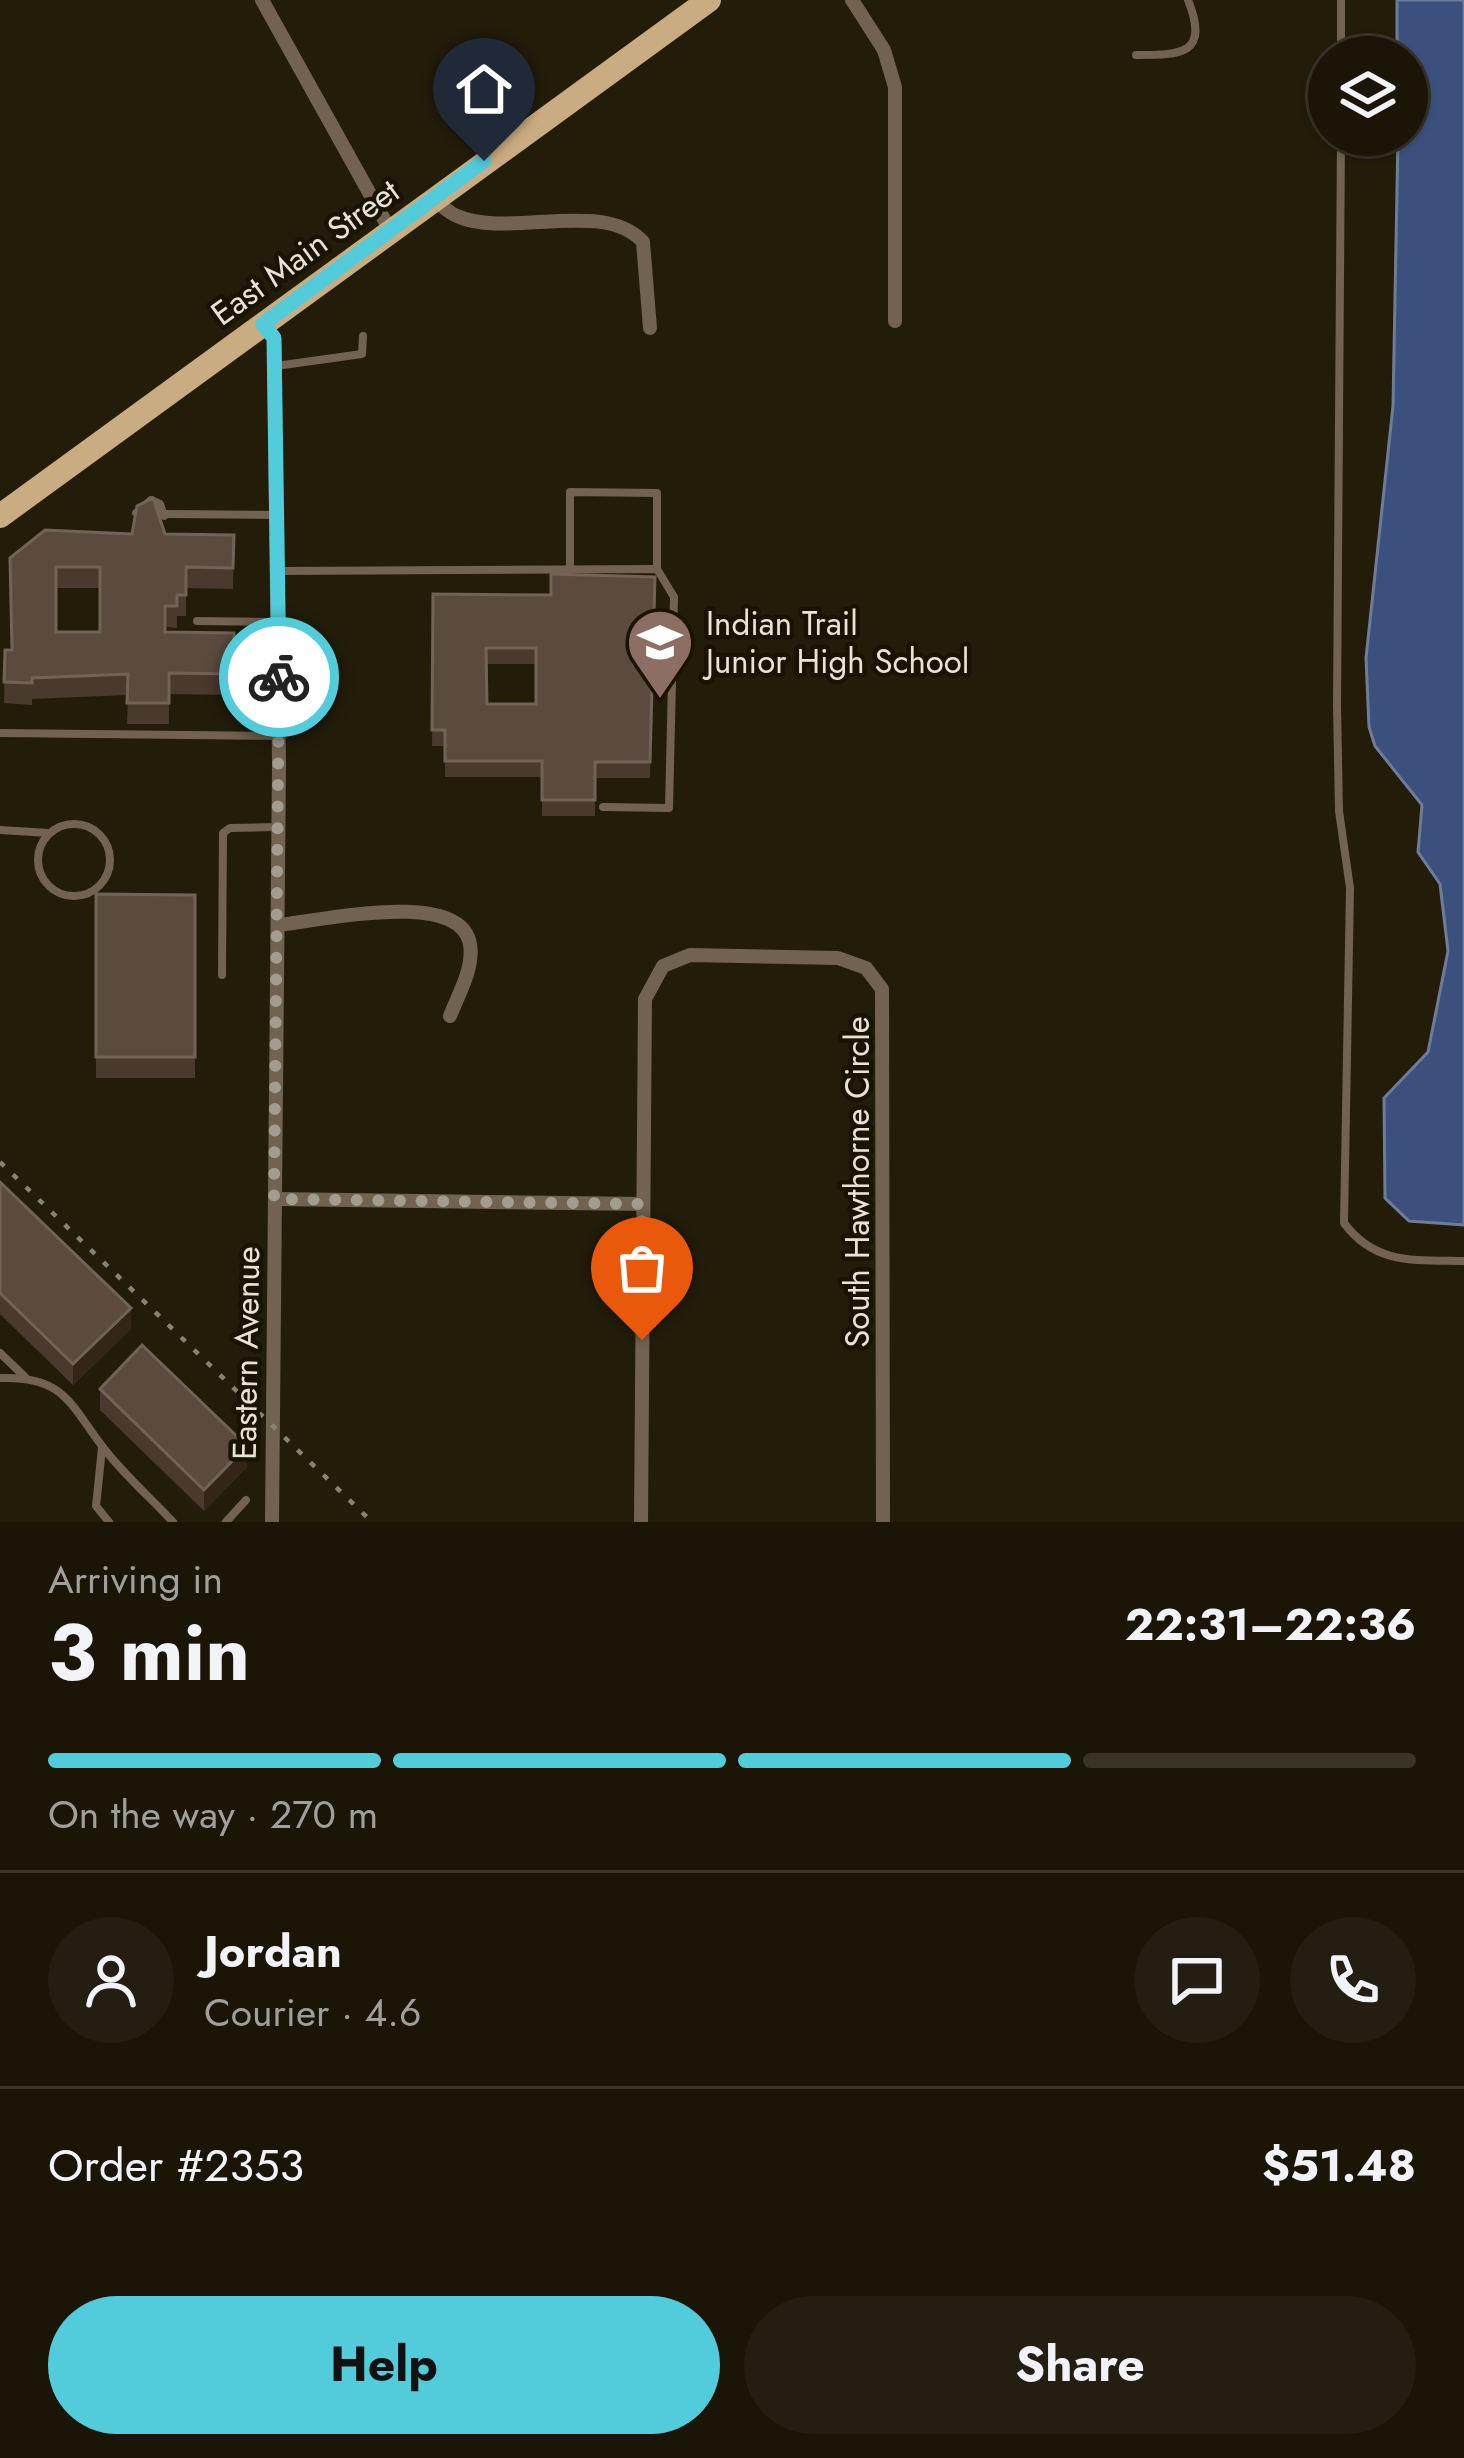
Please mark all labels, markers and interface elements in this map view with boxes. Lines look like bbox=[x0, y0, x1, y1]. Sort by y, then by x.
map controls bbox=[1308, 36, 1428, 156]
button: layers bbox=[1308, 36, 1428, 156]
pin bbox=[433, 38, 535, 161]
icon: home bbox=[451, 56, 517, 122]
street label: East Main Street bbox=[201, 168, 409, 336]
place label: Indian Trail Junior High School bbox=[702, 600, 969, 685]
school or university icon: Indian Trail Junior High School bbox=[625, 607, 695, 701]
courier bbox=[219, 617, 339, 737]
icon: bike bbox=[246, 644, 312, 710]
street label: South Hawthorne Circle bbox=[834, 1016, 881, 1348]
pin bbox=[591, 1217, 693, 1340]
icon: bag bbox=[609, 1235, 675, 1301]
street label: Eastern Avenue bbox=[221, 1246, 271, 1460]
text: Arriving in bbox=[48, 1551, 223, 1608]
text: 22:31–22:36 bbox=[1125, 1592, 1416, 1657]
text: 3 min bbox=[48, 1597, 250, 1709]
text: On the way · 270 m bbox=[48, 1786, 378, 1843]
button: person bbox=[48, 1917, 174, 2043]
button: chat bbox=[1134, 1917, 1260, 2043]
button: phone bbox=[1290, 1917, 1416, 2043]
text: Jordan bbox=[204, 1919, 342, 1984]
text: Courier · 4.6 bbox=[204, 1984, 421, 2041]
text: Order #2353 bbox=[48, 2133, 304, 2198]
text: $51.48 bbox=[1262, 2133, 1416, 2198]
button: Help bbox=[48, 2296, 720, 2434]
button: Share bbox=[744, 2296, 1416, 2434]

